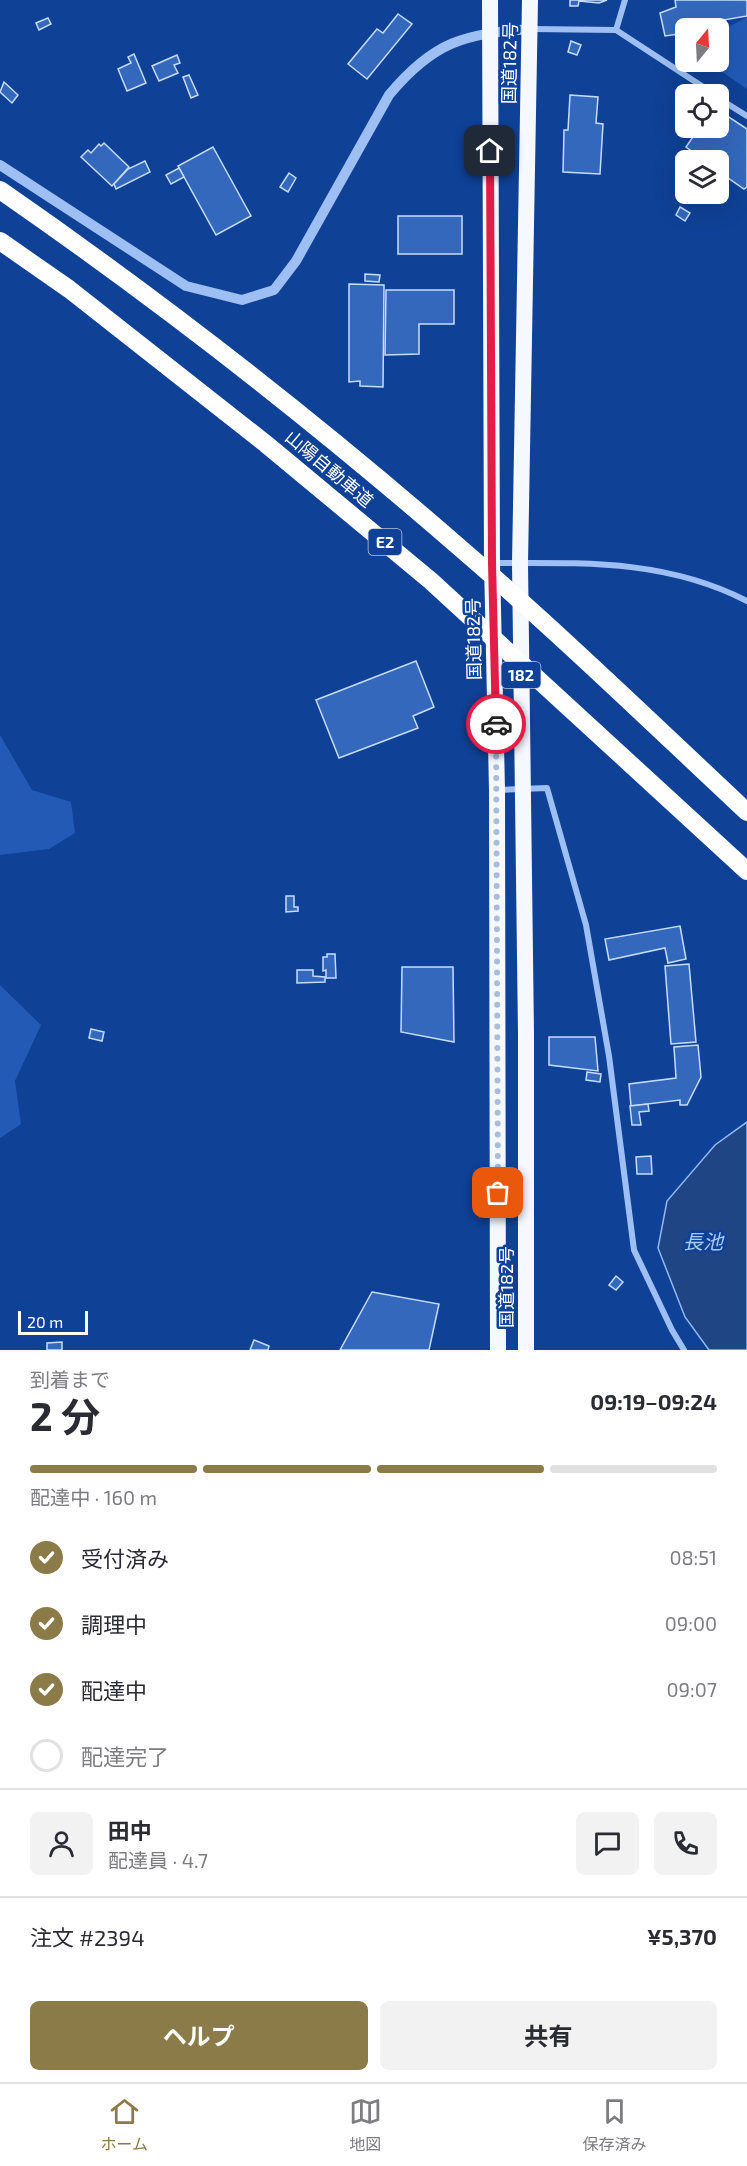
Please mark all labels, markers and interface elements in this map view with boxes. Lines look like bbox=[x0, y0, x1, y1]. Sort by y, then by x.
north arrow bbox=[675, 18, 729, 72]
map controls bbox=[675, 18, 729, 204]
street label: 国道182号 bbox=[497, 22, 521, 104]
button: locate bbox=[675, 84, 729, 138]
pin bbox=[464, 125, 515, 176]
icon: home bbox=[473, 134, 506, 167]
button: layers bbox=[675, 150, 729, 204]
street label: 山陽自動車道 bbox=[281, 425, 378, 511]
road number: E2 bbox=[368, 529, 402, 555]
street label: 国道182号 bbox=[461, 598, 485, 680]
road number: 182 bbox=[502, 662, 540, 688]
courier bbox=[466, 694, 526, 754]
icon: car bbox=[480, 708, 513, 741]
pin bbox=[472, 1167, 523, 1218]
icon: bag bbox=[481, 1176, 514, 1209]
water label: 長池 bbox=[683, 1229, 725, 1253]
street label: 国道182号 bbox=[495, 1246, 517, 1328]
scale bar bbox=[18, 1308, 88, 1336]
text: 20 m bbox=[27, 1312, 63, 1331]
text: 到着まで bbox=[30, 1367, 110, 1391]
text: 09:19–09:24 bbox=[590, 1388, 717, 1414]
text: 2 分 bbox=[30, 1392, 100, 1439]
text: 配達中 · 160 m bbox=[30, 1485, 157, 1509]
icon: check bbox=[30, 1541, 63, 1574]
text: 受付済み bbox=[81, 1545, 169, 1571]
text: 08:51 bbox=[669, 1545, 717, 1569]
icon: check bbox=[30, 1607, 63, 1640]
text: 調理中 bbox=[81, 1611, 147, 1637]
text: 09:00 bbox=[665, 1611, 717, 1635]
icon: check bbox=[30, 1673, 63, 1706]
text: 配達中 bbox=[81, 1677, 147, 1703]
text: 09:07 bbox=[666, 1677, 717, 1701]
text: 配達完了 bbox=[81, 1743, 169, 1769]
button: person bbox=[30, 1812, 93, 1875]
button: chat bbox=[576, 1812, 639, 1875]
button: phone bbox=[654, 1812, 717, 1875]
text: 田中 bbox=[108, 1817, 152, 1843]
text: 配達員 · 4.7 bbox=[108, 1848, 208, 1872]
text: ¥5,370 bbox=[647, 1923, 717, 1949]
text: 注文 #2394 bbox=[30, 1924, 145, 1950]
button: ヘルプ bbox=[30, 2001, 368, 2070]
button: 共有 bbox=[380, 2001, 717, 2070]
tab: ホーム bbox=[100, 2095, 148, 2155]
tab: 地図 bbox=[349, 2095, 382, 2155]
tab: 保存済み bbox=[583, 2095, 647, 2155]

